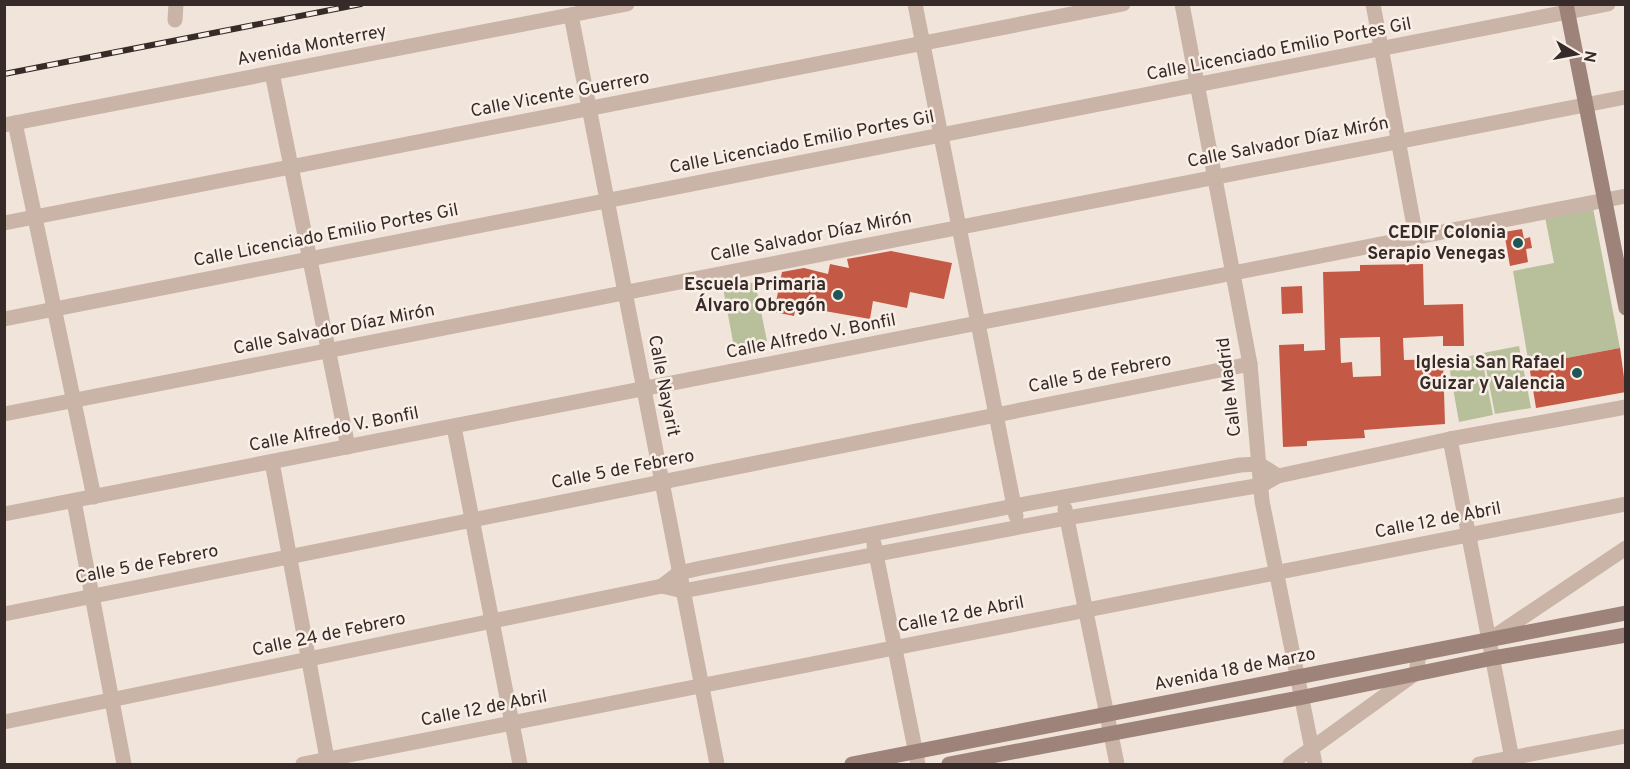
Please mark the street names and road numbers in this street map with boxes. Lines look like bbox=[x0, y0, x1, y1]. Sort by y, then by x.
street label: Calle Licenciado Emilio Portes Gil bbox=[1145, 13, 1413, 87]
street label: Avenida Monterrey bbox=[235, 20, 389, 72]
street label: Calle Vicente Guerrero bbox=[469, 66, 651, 124]
street label: Calle Licenciado Emilio Portes Gil bbox=[668, 106, 936, 180]
street label: Calle Salvador Díaz Mirón bbox=[1185, 112, 1391, 174]
street label: Calle Licenciado Emilio Portes Gil bbox=[192, 199, 460, 273]
street label: Calle Salvador Díaz Mirón bbox=[708, 206, 914, 268]
street label: Calle Salvador Díaz Mirón bbox=[231, 299, 437, 361]
street label: Calle Alfredo V. Bonfil bbox=[724, 309, 898, 365]
street label: Calle Nayarit bbox=[642, 333, 684, 439]
street label: Calle Madrid bbox=[1213, 336, 1247, 438]
street label: Calle 5 de Febrero bbox=[1026, 349, 1174, 399]
street label: Calle Alfredo V. Bonfil bbox=[247, 402, 421, 458]
street label: Calle 5 de Febrero bbox=[549, 445, 697, 495]
street label: Calle 12 de Abril bbox=[1373, 497, 1503, 545]
street label: Calle 5 de Febrero bbox=[73, 540, 221, 590]
street label: Calle 12 de Abril bbox=[896, 591, 1026, 639]
street label: Calle 24 de Febrero bbox=[250, 608, 408, 662]
street label: Avenida 18 de Marzo bbox=[1152, 643, 1318, 697]
street label: Calle 12 de Abril bbox=[419, 685, 549, 733]

